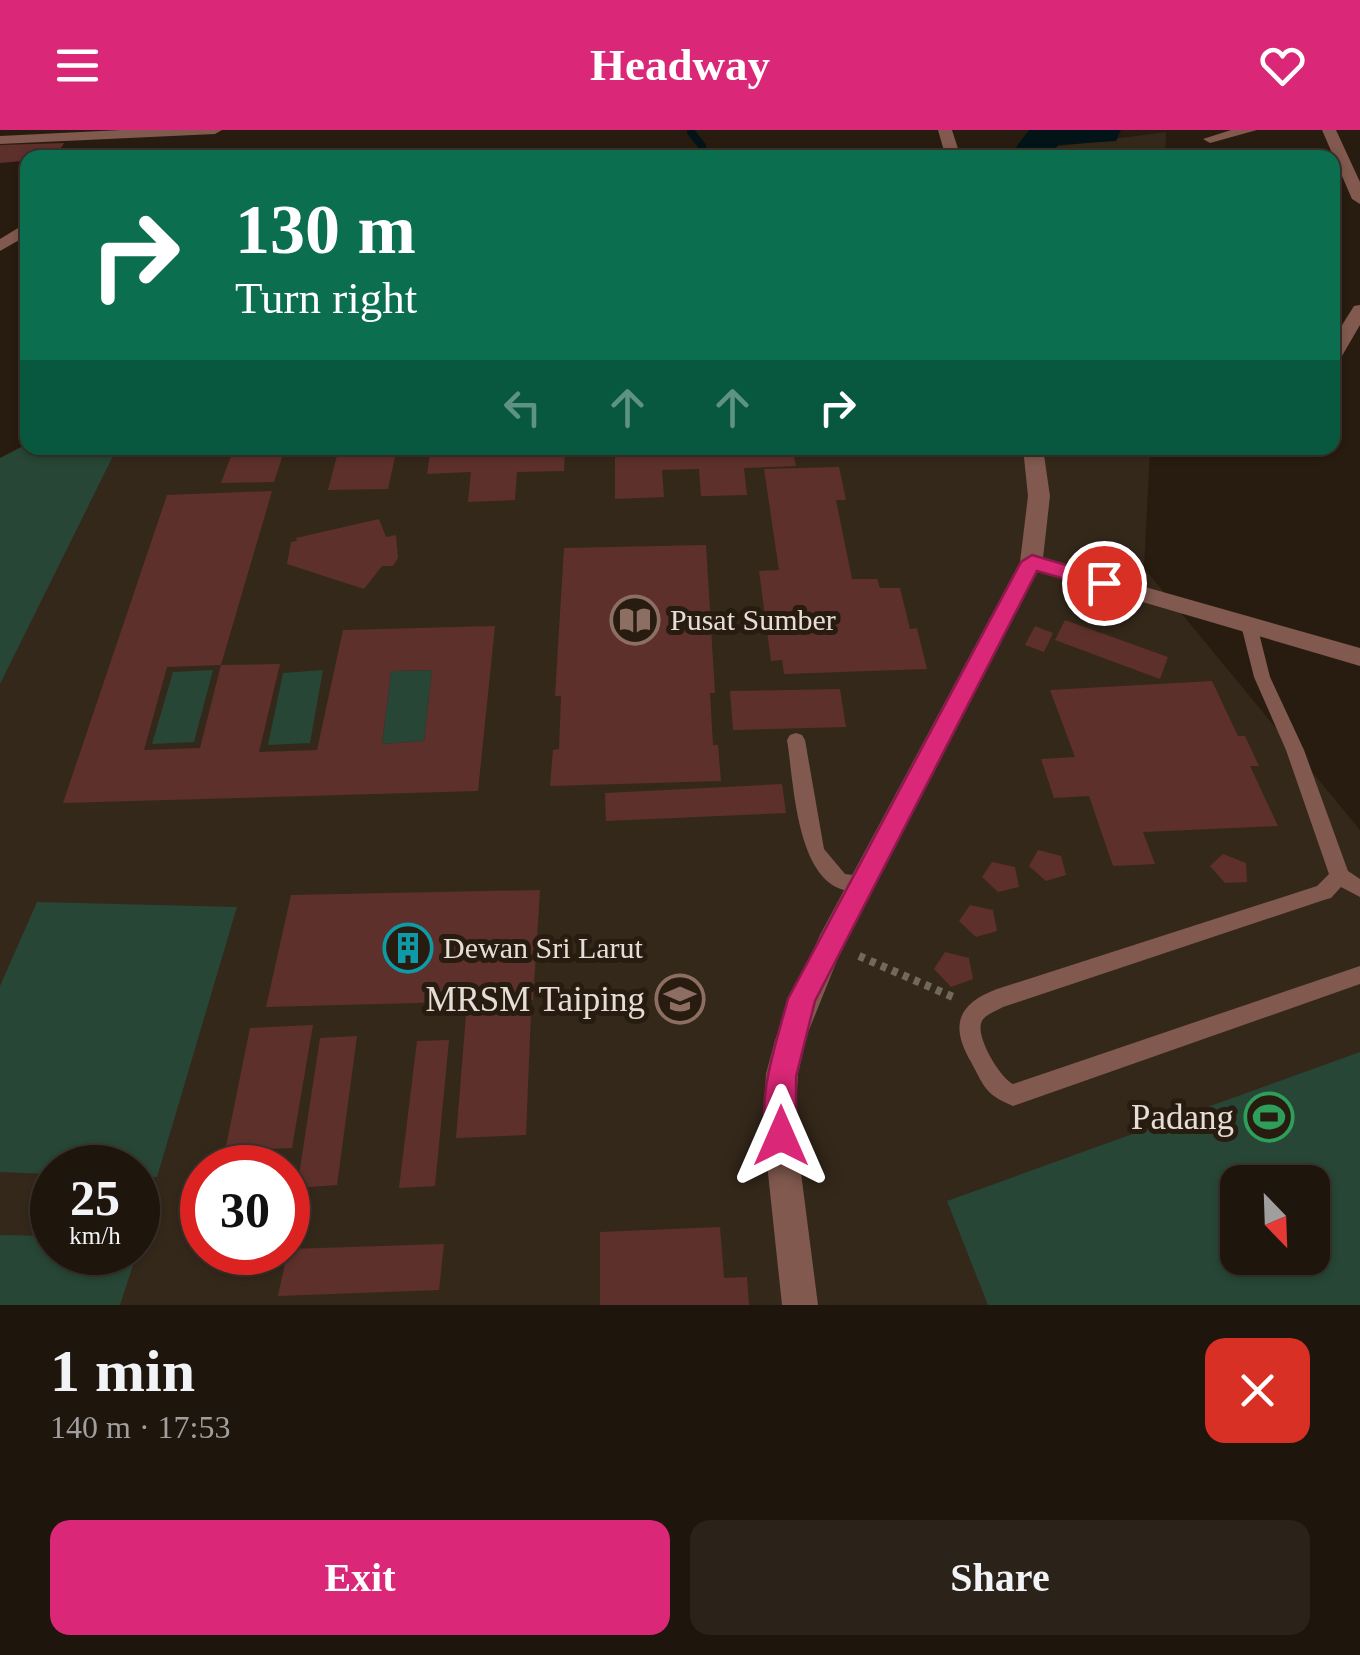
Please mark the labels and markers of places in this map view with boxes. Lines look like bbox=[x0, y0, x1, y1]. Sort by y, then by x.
pin bbox=[1062, 541, 1147, 626]
library icon: Pusat Sumber bbox=[609, 594, 661, 646]
place label: Pusat Sumber bbox=[670, 603, 836, 636]
building icon: Dewan Sri Larut bbox=[382, 922, 434, 974]
place label: Dewan Sri Larut bbox=[443, 931, 644, 964]
school or university icon: MRSM Taiping bbox=[654, 973, 706, 1025]
place label: MRSM Taiping bbox=[425, 980, 645, 1019]
sports icon: Padang bbox=[1243, 1091, 1295, 1143]
place label: Padang bbox=[1131, 1098, 1234, 1137]

